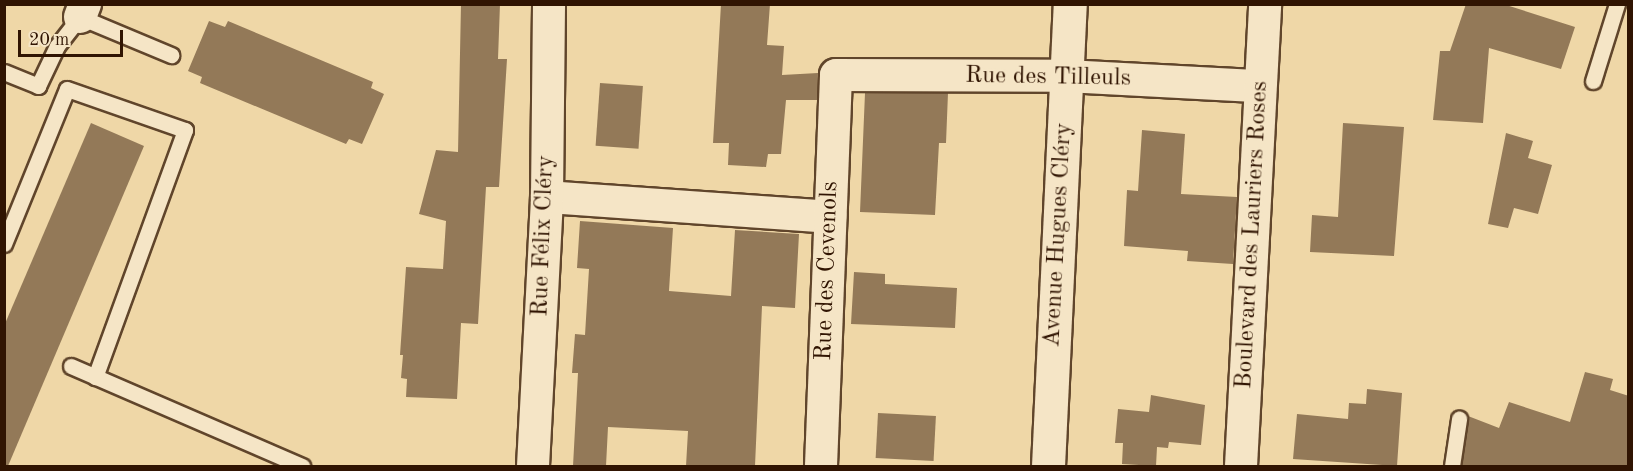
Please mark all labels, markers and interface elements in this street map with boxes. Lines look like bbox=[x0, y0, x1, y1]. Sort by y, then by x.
scale bar bbox=[21, 18, 126, 56]
text: 20 m bbox=[29, 31, 69, 49]
street label: Rue des Tilleuls bbox=[965, 62, 1131, 94]
street label: Boulevard des Lauriers Roses bbox=[1231, 80, 1275, 390]
street label: Avenue Hugues Cléry bbox=[1039, 122, 1079, 348]
street label: Rue Félix Cléry bbox=[527, 155, 561, 317]
street label: Rue des Cevenols bbox=[810, 181, 846, 361]

